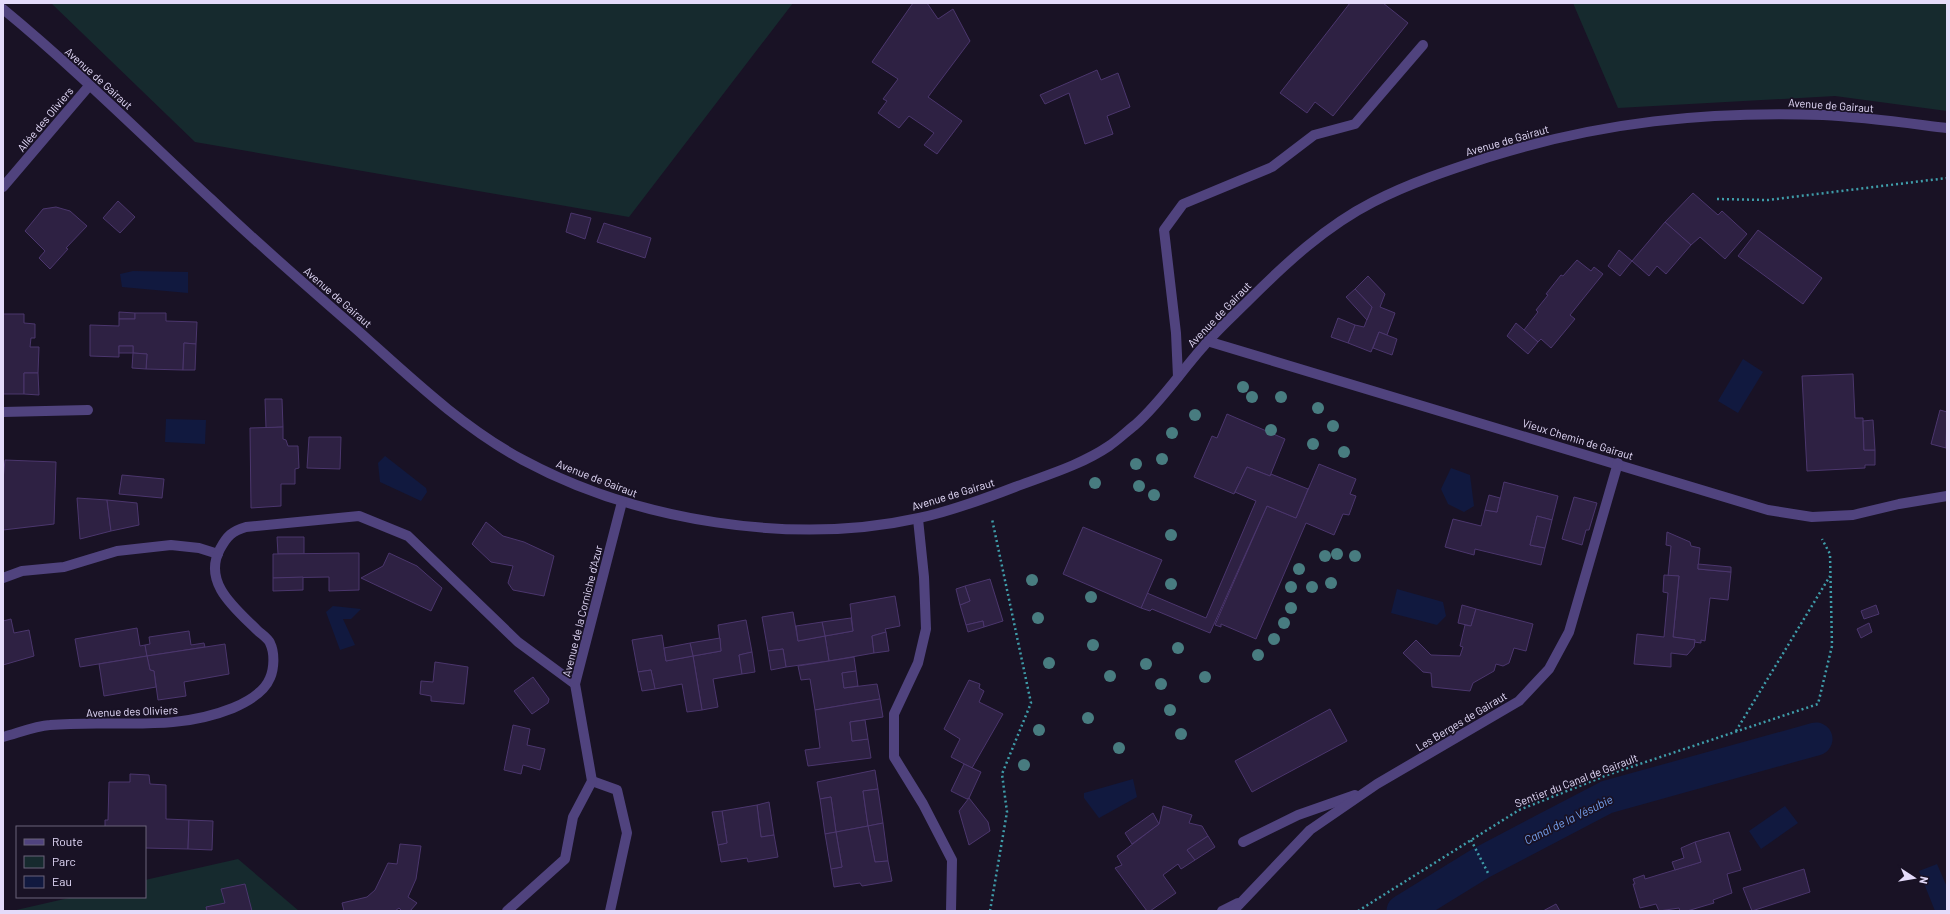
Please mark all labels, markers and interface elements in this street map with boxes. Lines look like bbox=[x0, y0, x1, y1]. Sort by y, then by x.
street label: Avenue de Gairaut bbox=[63, 44, 135, 112]
street label: Allée des Oliviers bbox=[14, 84, 76, 154]
street label: Avenue de Gairaut bbox=[1788, 96, 1874, 114]
street label: Avenue de Gairaut bbox=[1464, 122, 1550, 158]
street label: Avenue de Gairaut bbox=[301, 264, 375, 330]
street label: Avenue de Gairaut bbox=[1185, 279, 1253, 349]
street label: Vieux Chemin de Gairaut bbox=[1521, 416, 1635, 462]
street label: Avenue de Gairaut bbox=[555, 457, 639, 499]
street label: Avenue de Gairaut bbox=[910, 475, 996, 513]
street label: Avenue de la Corniche d'Azur bbox=[559, 544, 605, 678]
street label: Les Berges de Gairaut bbox=[1413, 689, 1509, 753]
street label: Avenue des Oliviers bbox=[86, 703, 178, 719]
street label: Sentier du Canal de Gairault bbox=[1513, 750, 1639, 810]
water label: Canal de la Vésubie bbox=[1521, 791, 1615, 847]
legend bbox=[16, 826, 146, 898]
text: Route bbox=[52, 834, 83, 848]
text: Parc bbox=[52, 854, 76, 868]
north arrow bbox=[1894, 858, 1934, 898]
text: Eau bbox=[52, 874, 72, 888]
text: N bbox=[1917, 875, 1931, 885]

